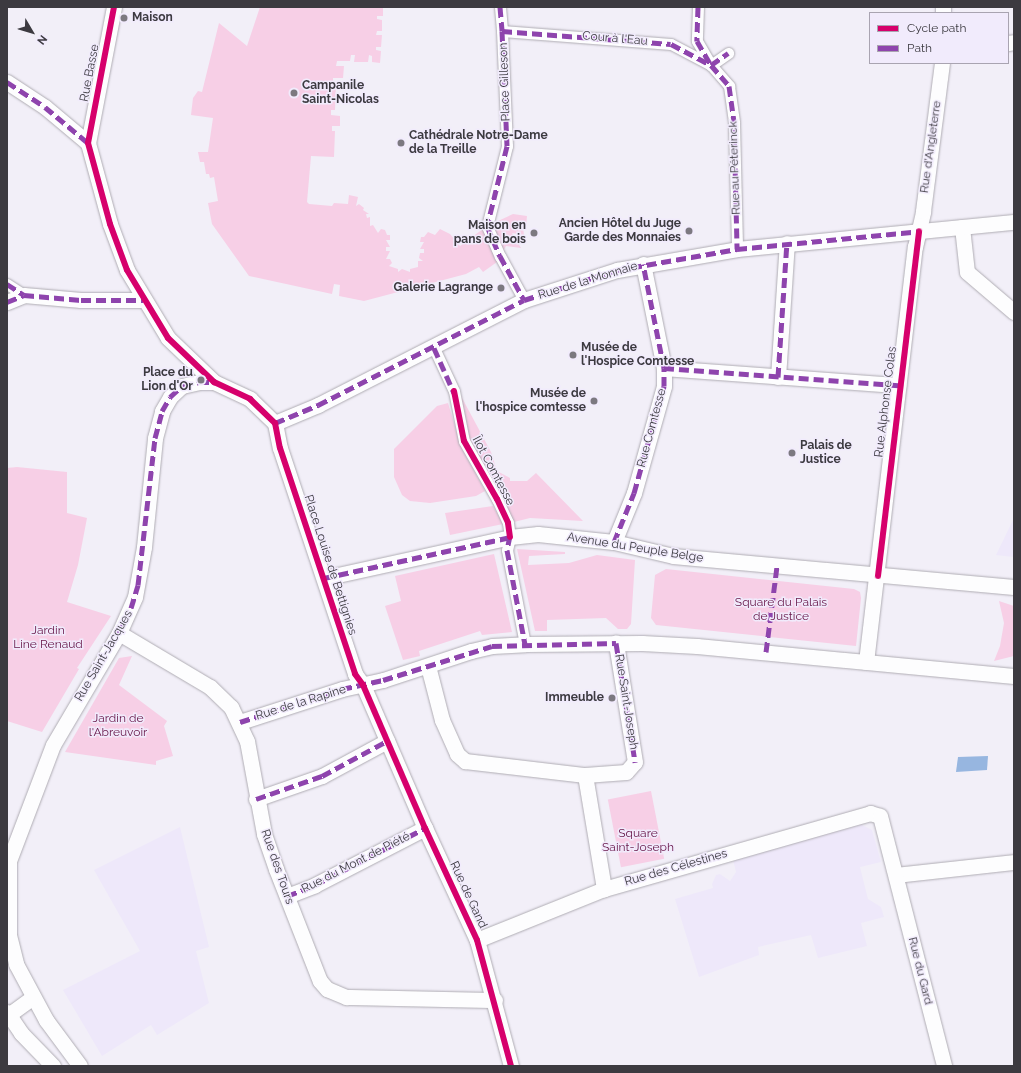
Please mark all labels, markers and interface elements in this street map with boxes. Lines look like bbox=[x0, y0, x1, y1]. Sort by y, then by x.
place label: Maison bbox=[132, 11, 173, 25]
north arrow bbox=[12, 12, 52, 52]
legend bbox=[869, 12, 1009, 64]
marker: Maison bbox=[119, 13, 129, 23]
text: Cycle path bbox=[907, 21, 966, 35]
street label: Cour à l'Eau bbox=[582, 29, 648, 49]
text: N bbox=[34, 32, 50, 47]
text: Path bbox=[907, 41, 932, 55]
street label: Place Gilleson bbox=[496, 42, 514, 122]
street label: Rue Basse bbox=[77, 43, 103, 103]
place label: Campanile Saint-Nicolas bbox=[302, 79, 379, 107]
marker: Campanile Saint-Nicolas bbox=[289, 88, 299, 98]
street label: Rue d'Angleterre bbox=[917, 100, 945, 194]
street label: Rue au Péterinck bbox=[726, 121, 744, 215]
place label: Cathédrale Notre-Dame de la Treille bbox=[409, 129, 548, 157]
marker: Cathédrale Notre-Dame de la Treille bbox=[396, 138, 406, 148]
place label: Ancien Hôtel du Juge Garde des Monnaies bbox=[558, 217, 681, 245]
place label: Maison en pans de bois bbox=[454, 219, 526, 247]
marker: Ancien Hôtel du Juge Garde des Monnaies bbox=[684, 226, 694, 236]
marker: Maison en pans de bois bbox=[529, 228, 539, 238]
street label: Rue de la Monnaie bbox=[537, 259, 639, 303]
place label: Galerie Lagrange bbox=[394, 281, 493, 295]
marker: Galerie Lagrange bbox=[496, 283, 506, 293]
place label: Musée de l'Hospice Comtesse bbox=[581, 341, 694, 369]
street label: Rue Alphonse Colas bbox=[872, 346, 900, 458]
marker: Musée de l'Hospice Comtesse bbox=[568, 350, 578, 360]
place label: Place du Lion d'Or bbox=[141, 366, 193, 394]
marker: Place du Lion d'Or bbox=[196, 375, 206, 385]
place label: Musée de l'hospice comtesse bbox=[476, 387, 586, 415]
street label: Rue Comtesse bbox=[635, 387, 669, 469]
marker: Musée de l'hospice comtesse bbox=[589, 396, 599, 406]
street label: Îlot Comtesse bbox=[469, 434, 517, 508]
place label: Palais de Justice bbox=[800, 439, 852, 467]
marker: Palais de Justice bbox=[787, 448, 797, 458]
street label: Place Louise de Bettignies bbox=[300, 493, 360, 637]
street label: Avenue du Peuple Belge bbox=[566, 530, 704, 566]
park label: Square du Palais de Justice bbox=[735, 596, 827, 624]
street label: Rue Saint-Jacques bbox=[72, 608, 136, 704]
park label: Jardin Line Renaud bbox=[13, 624, 83, 652]
street label: Rue Saint-Joseph bbox=[611, 653, 641, 751]
street label: Rue de la Rapine bbox=[254, 682, 348, 724]
place label: Immeuble bbox=[545, 691, 604, 705]
marker: Immeuble bbox=[607, 693, 617, 703]
park label: Jardin de l'Abreuvoir bbox=[89, 712, 147, 740]
park label: Square Saint-Joseph bbox=[602, 827, 674, 855]
street label: Rue des Tours bbox=[257, 828, 297, 906]
street label: Rue du Mont de Piété bbox=[299, 829, 413, 897]
street label: Rue des Célestines bbox=[623, 846, 729, 890]
street label: Rue de Gand bbox=[446, 859, 490, 931]
street label: Rue du Gard bbox=[905, 936, 935, 1006]

